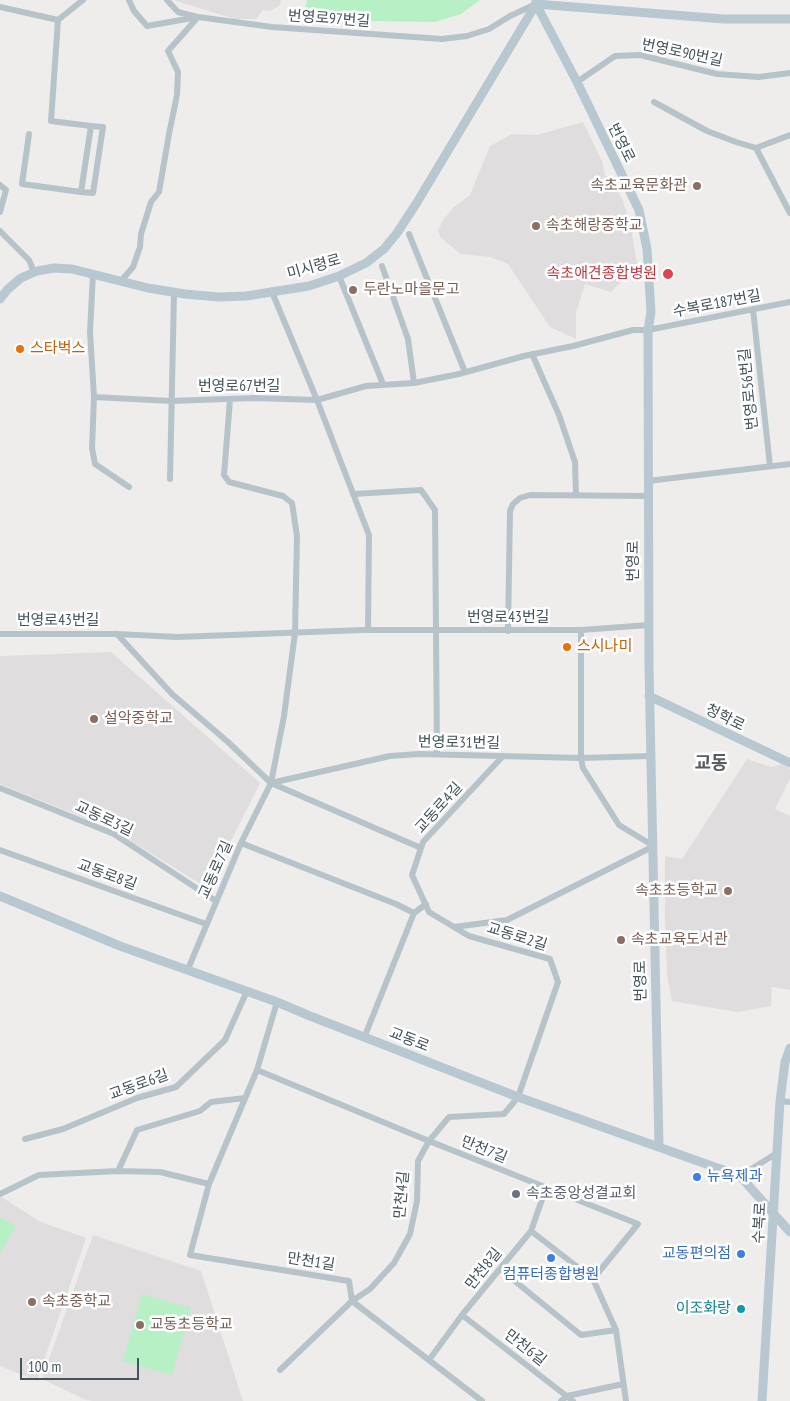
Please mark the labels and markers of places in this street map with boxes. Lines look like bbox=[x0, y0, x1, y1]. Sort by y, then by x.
place label: 속초교육문화관 bbox=[590, 177, 687, 195]
marker: 속초교육문화관 bbox=[691, 180, 703, 192]
place label: 속초해랑중학교 bbox=[546, 217, 643, 235]
marker: 속초해랑중학교 bbox=[530, 220, 542, 232]
place label: 속초애견종합병원 bbox=[547, 265, 657, 283]
marker: 속초애견종합병원 bbox=[661, 267, 675, 281]
place label: 두란노마을문고 bbox=[363, 281, 460, 299]
marker: 두란노마을문고 bbox=[347, 284, 359, 296]
place label: 스타벅스 bbox=[30, 340, 85, 358]
marker: 스타벅스 bbox=[14, 343, 26, 355]
place label: 스시나미 bbox=[577, 638, 632, 656]
marker: 스시나미 bbox=[561, 641, 573, 653]
place label: 설악중학교 bbox=[104, 710, 173, 728]
marker: 설악중학교 bbox=[88, 713, 100, 725]
place label: 속초초등학교 bbox=[635, 882, 718, 900]
marker: 속초초등학교 bbox=[722, 885, 734, 897]
place label: 속초교육도서관 bbox=[631, 931, 728, 949]
marker: 속초교육도서관 bbox=[615, 934, 627, 946]
place label: 뉴욕제과 bbox=[707, 1168, 762, 1186]
marker: 뉴욕제과 bbox=[691, 1171, 703, 1183]
place label: 속초중앙성결교회 bbox=[526, 1185, 636, 1203]
marker: 속초중앙성결교회 bbox=[510, 1188, 522, 1200]
place label: 교동편의점 bbox=[662, 1245, 731, 1263]
marker: 교동편의점 bbox=[735, 1248, 747, 1260]
marker: 컴퓨터종합병원 bbox=[545, 1252, 557, 1264]
place label: 컴퓨터종합병원 bbox=[503, 1266, 599, 1284]
place label: 속초중학교 bbox=[42, 1293, 111, 1311]
marker: 속초중학교 bbox=[26, 1296, 38, 1308]
place label: 이조화랑 bbox=[676, 1300, 731, 1318]
marker: 이조화랑 bbox=[735, 1303, 747, 1315]
place label: 교동초등학교 bbox=[150, 1316, 233, 1334]
marker: 교동초등학교 bbox=[134, 1319, 146, 1331]

